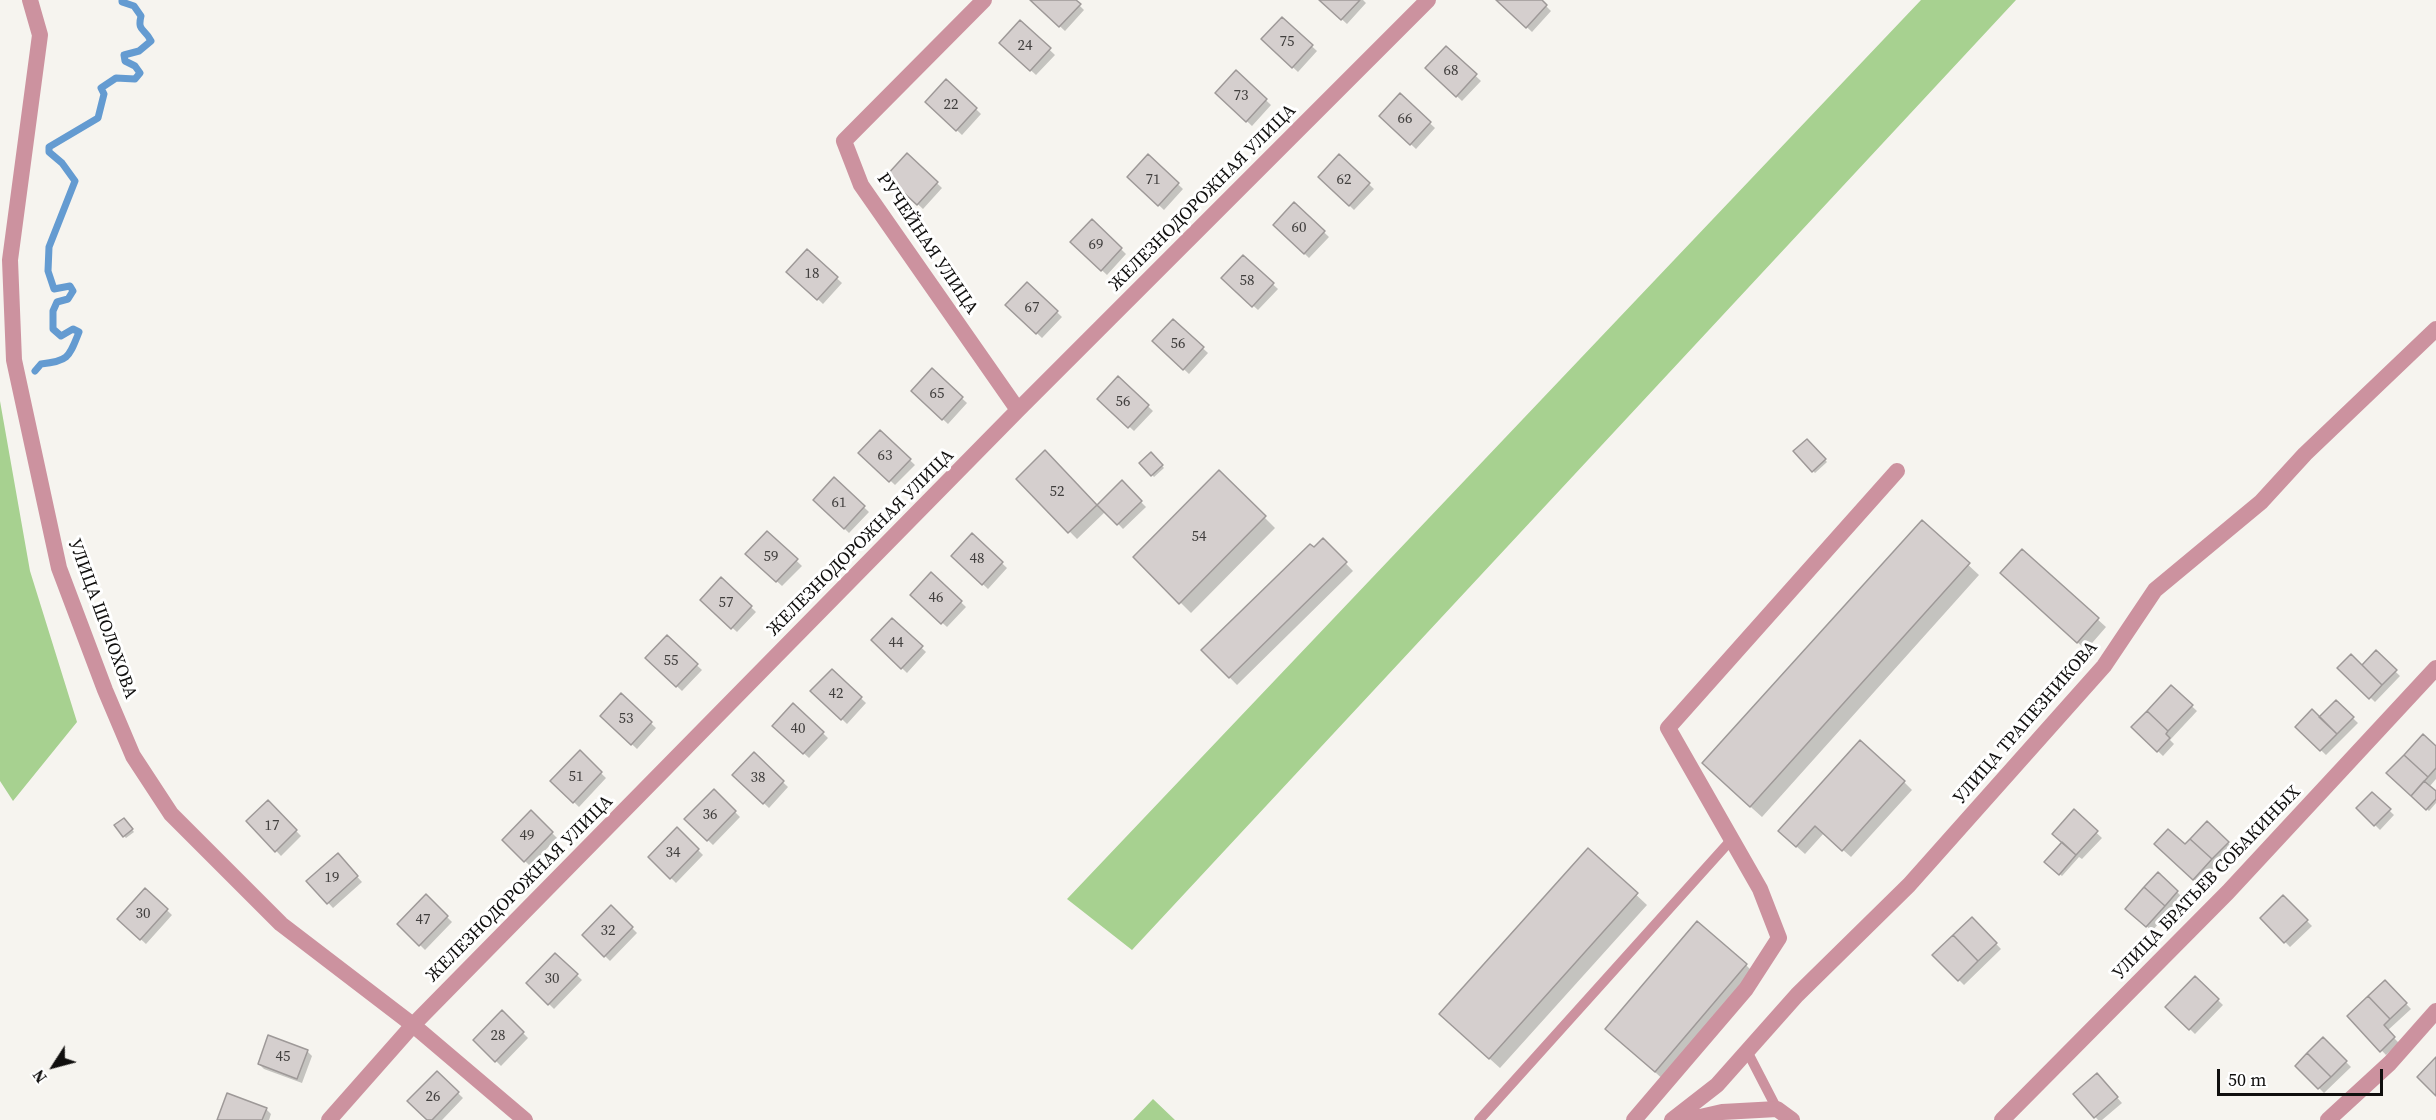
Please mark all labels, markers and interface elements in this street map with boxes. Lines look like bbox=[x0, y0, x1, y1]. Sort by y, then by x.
house number: 75 bbox=[1280, 33, 1294, 51]
house number: 24 bbox=[1018, 37, 1032, 55]
house number: 68 bbox=[1444, 62, 1458, 80]
house number: 73 bbox=[1234, 87, 1248, 105]
house number: 22 bbox=[944, 96, 958, 114]
street label: ЖЕЛЕЗНОДОРОЖНАЯ УЛИЦА bbox=[1105, 100, 1301, 296]
house number: 66 bbox=[1398, 110, 1412, 128]
street label: РУЧЕЙНАЯ УЛИЦА bbox=[872, 169, 982, 319]
house number: 71 bbox=[1146, 171, 1160, 189]
house number: 62 bbox=[1337, 171, 1351, 189]
house number: 60 bbox=[1292, 219, 1306, 237]
house number: 69 bbox=[1089, 236, 1103, 254]
house number: 18 bbox=[805, 265, 819, 283]
house number: 58 bbox=[1240, 272, 1254, 290]
house number: 67 bbox=[1025, 299, 1039, 317]
house number: 56 bbox=[1171, 335, 1185, 353]
house number: 65 bbox=[930, 385, 944, 403]
house number: 56 bbox=[1116, 393, 1130, 411]
street label: ЖЕЛЕЗНОДОРОЖНАЯ УЛИЦА bbox=[763, 445, 959, 641]
house number: 63 bbox=[878, 447, 892, 465]
house number: 52 bbox=[1050, 483, 1064, 501]
house number: 61 bbox=[832, 494, 846, 512]
house number: 54 bbox=[1192, 528, 1206, 546]
street label: УЛИЦА ШОЛОХОВА bbox=[63, 536, 141, 702]
house number: 59 bbox=[764, 548, 778, 566]
house number: 48 bbox=[970, 550, 984, 568]
house number: 46 bbox=[929, 589, 943, 607]
house number: 57 bbox=[719, 594, 733, 612]
house number: 44 bbox=[889, 634, 903, 652]
street label: УЛИЦА ТРАПЕЗНИКОВА bbox=[1949, 637, 2103, 809]
house number: 55 bbox=[664, 652, 678, 670]
house number: 42 bbox=[829, 685, 843, 703]
house number: 53 bbox=[619, 710, 633, 728]
house number: 40 bbox=[791, 720, 805, 738]
house number: 51 bbox=[569, 768, 583, 786]
house number: 38 bbox=[751, 769, 765, 787]
street label: УЛИЦА БРАТЬЕВ СОБАКИНЫХ bbox=[2109, 782, 2305, 984]
street label: ЖЕЛЕЗНОДОРОЖНАЯ УЛИЦА bbox=[422, 791, 618, 987]
house number: 36 bbox=[703, 806, 717, 824]
house number: 17 bbox=[265, 817, 279, 835]
house number: 49 bbox=[520, 827, 534, 845]
house number: 34 bbox=[666, 844, 680, 862]
house number: 19 bbox=[325, 869, 339, 887]
house number: 30 bbox=[136, 905, 150, 923]
house number: 47 bbox=[416, 911, 430, 929]
house number: 32 bbox=[601, 922, 615, 940]
house number: 30 bbox=[545, 970, 559, 988]
house number: 28 bbox=[491, 1027, 505, 1045]
north arrow bbox=[24, 1036, 84, 1096]
house number: 45 bbox=[276, 1048, 290, 1066]
scale bar bbox=[2220, 1057, 2386, 1095]
text: N bbox=[27, 1065, 52, 1088]
text: 50 m bbox=[2228, 1067, 2266, 1092]
house number: 26 bbox=[426, 1088, 440, 1106]

